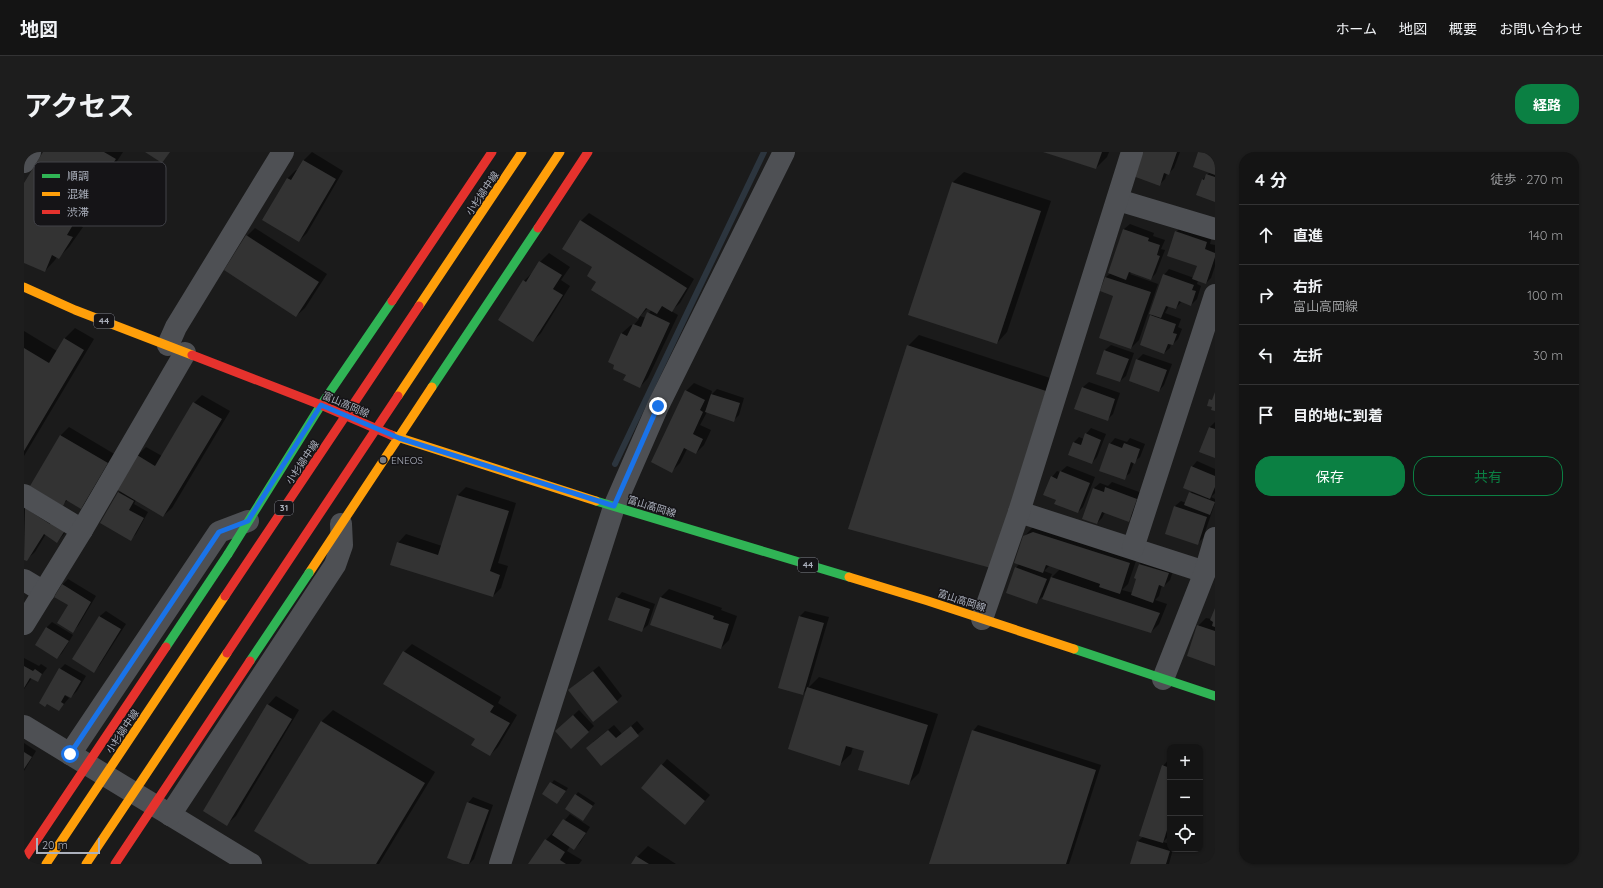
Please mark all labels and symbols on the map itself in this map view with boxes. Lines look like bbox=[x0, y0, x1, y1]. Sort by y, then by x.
legend bbox=[34, 162, 166, 226]
text: 順調 bbox=[67, 169, 89, 183]
street label: 小杉婦中線 bbox=[463, 169, 502, 218]
text: 混雑 bbox=[67, 187, 89, 201]
text: 渋滞 bbox=[67, 205, 89, 219]
road number: 44 bbox=[94, 314, 114, 328]
street label: 富山高岡線 bbox=[320, 389, 371, 420]
route end bbox=[649, 397, 667, 415]
street label: 小杉婦中線 bbox=[283, 438, 322, 487]
place label: ENEOS bbox=[391, 454, 423, 467]
marker: ENEOS bbox=[378, 455, 388, 465]
street label: 富山高岡線 bbox=[626, 493, 678, 520]
road number: 31 bbox=[275, 501, 293, 515]
road number: 44 bbox=[798, 558, 818, 572]
street label: 富山高岡線 bbox=[936, 587, 988, 614]
street label: 小杉婦中線 bbox=[103, 707, 142, 756]
route start bbox=[61, 745, 79, 763]
scale bar bbox=[36, 836, 100, 855]

